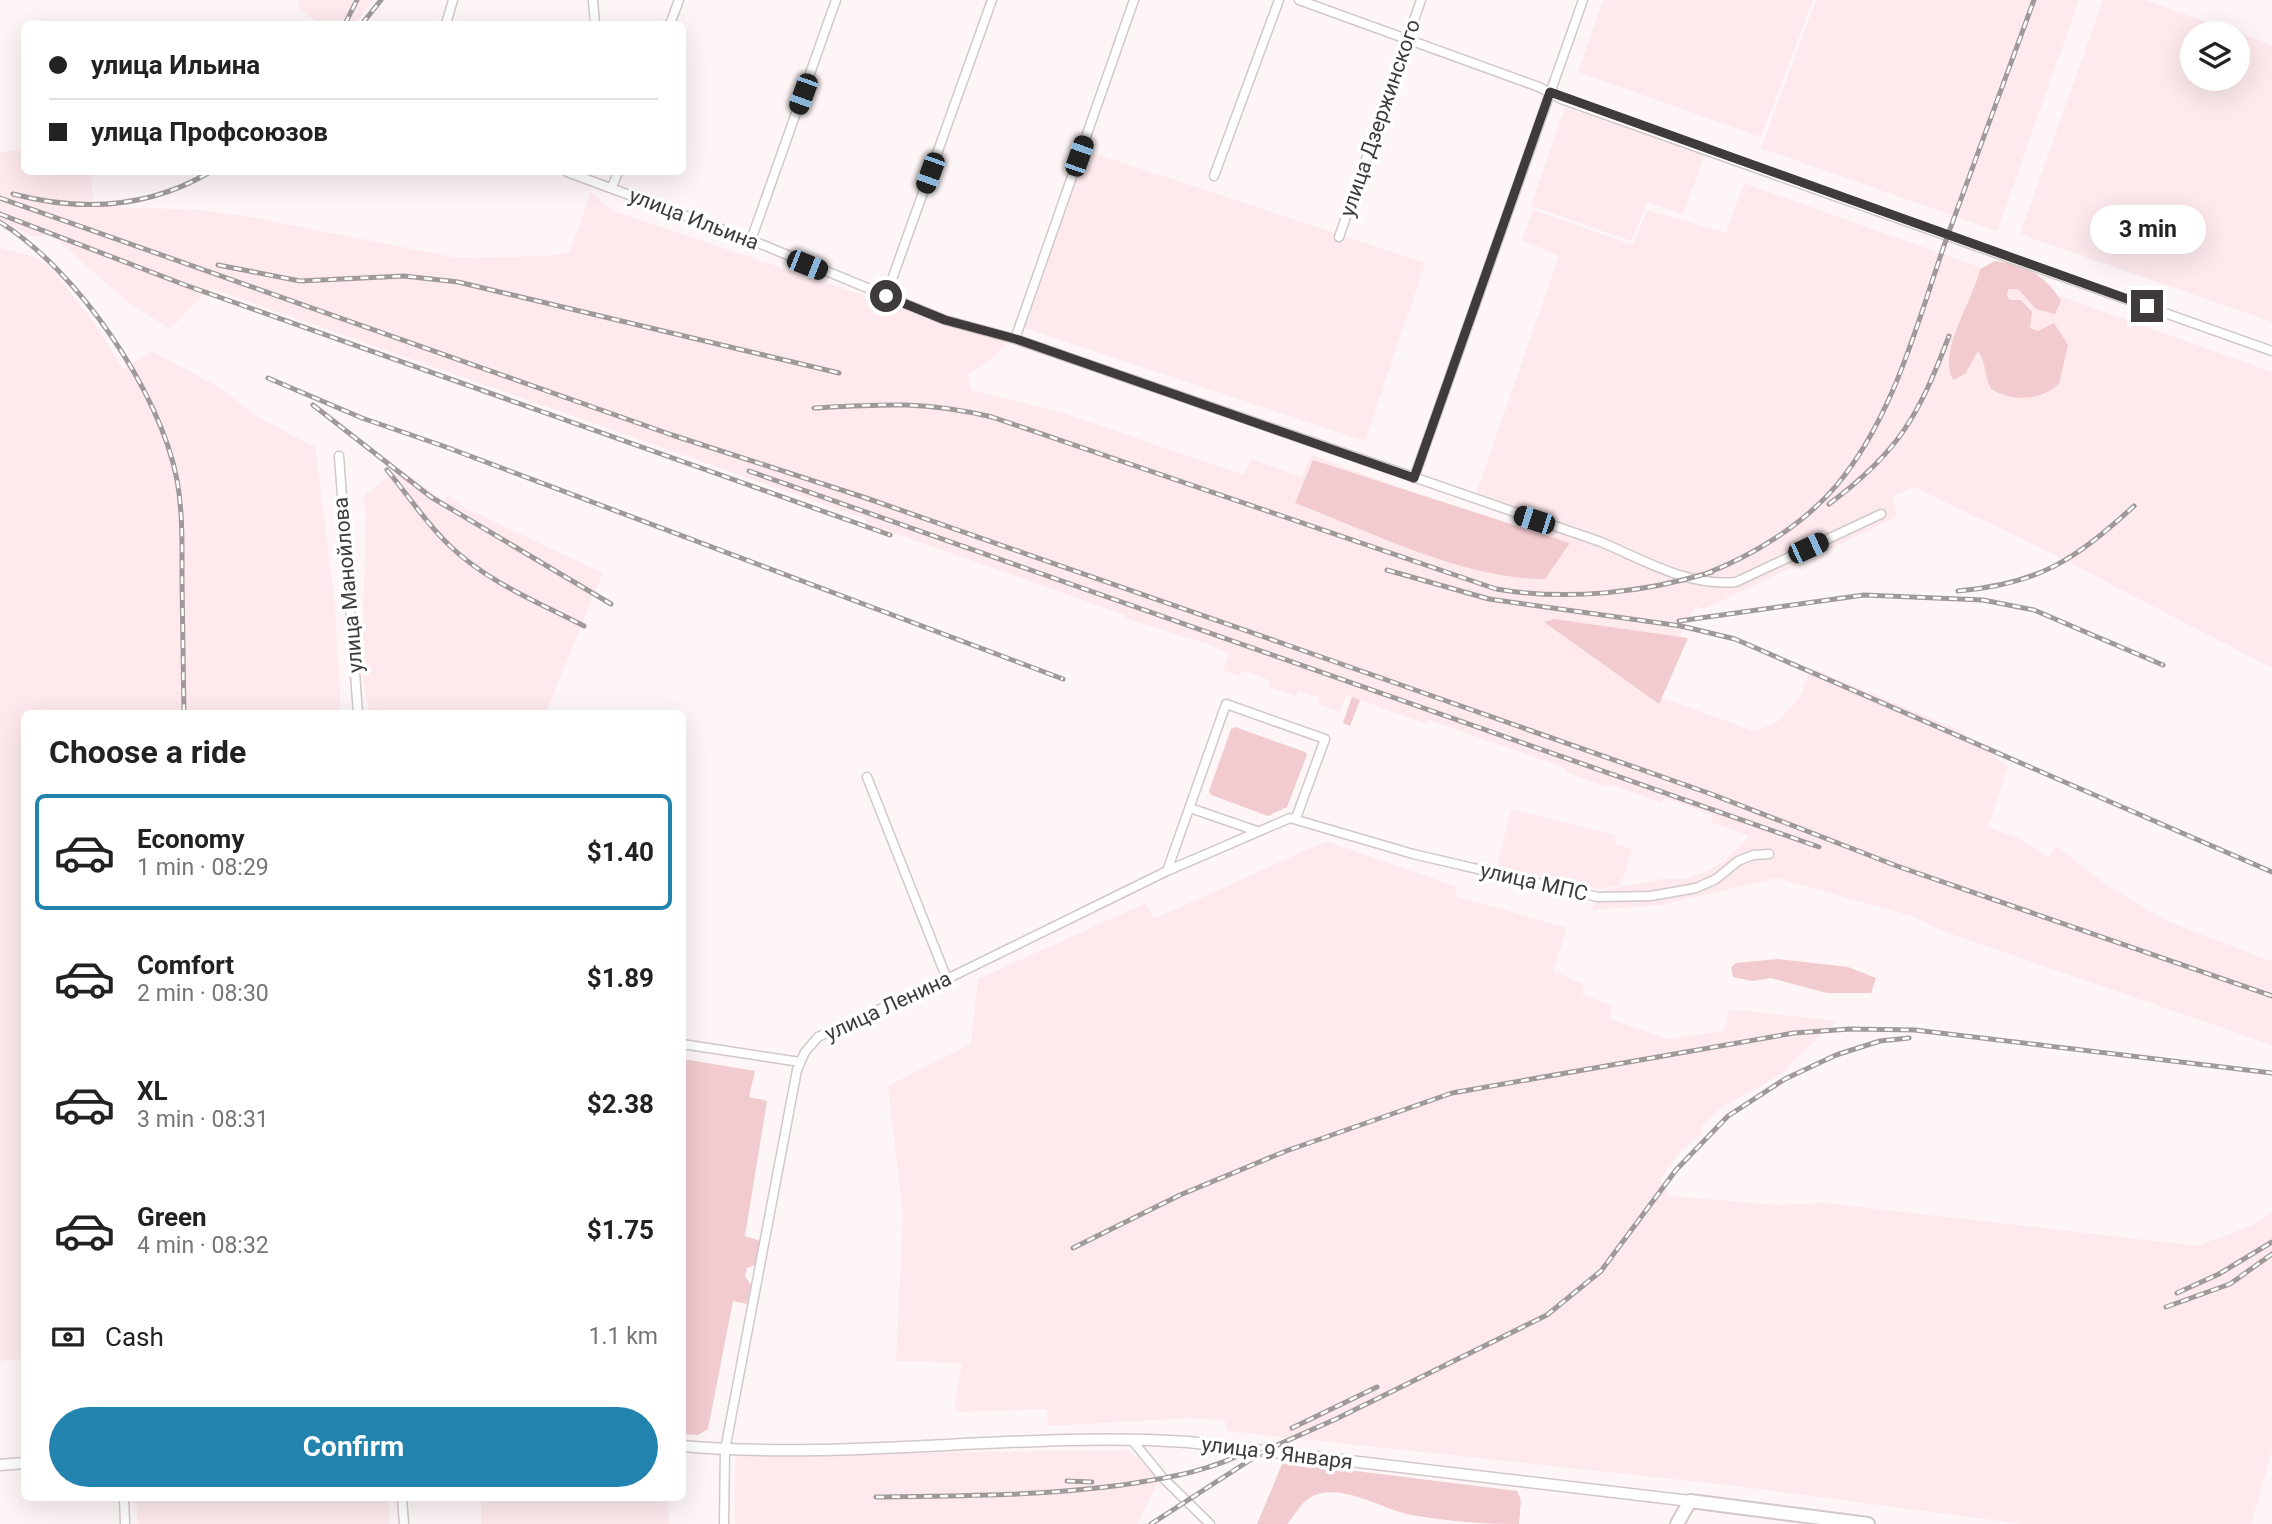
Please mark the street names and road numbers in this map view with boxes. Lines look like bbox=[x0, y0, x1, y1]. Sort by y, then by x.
street label: улица Дзержинского bbox=[1335, 16, 1425, 220]
street label: улица Ильина bbox=[626, 183, 762, 255]
street label: улица Манойлова bbox=[328, 496, 368, 674]
street label: улица МПС bbox=[1478, 858, 1590, 906]
street label: улица Ленина bbox=[821, 966, 955, 1046]
street label: улица 9 Января bbox=[1200, 1432, 1354, 1474]

